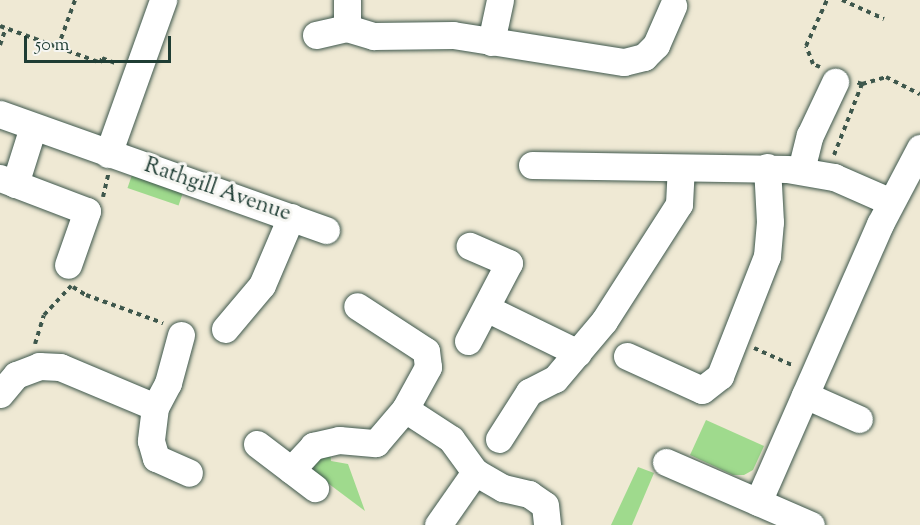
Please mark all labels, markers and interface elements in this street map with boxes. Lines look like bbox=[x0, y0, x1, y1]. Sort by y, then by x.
scale bar bbox=[27, 24, 174, 62]
text: 50 m bbox=[35, 33, 69, 59]
street label: Rathgill Avenue bbox=[140, 154, 294, 228]

